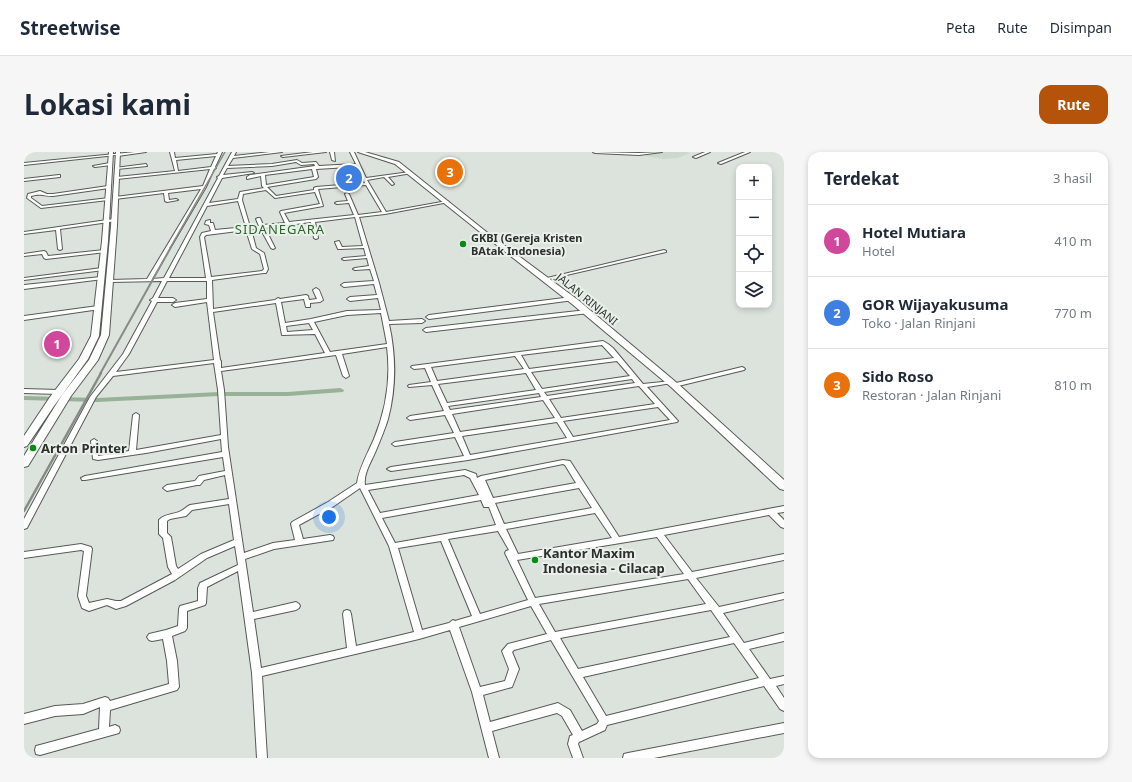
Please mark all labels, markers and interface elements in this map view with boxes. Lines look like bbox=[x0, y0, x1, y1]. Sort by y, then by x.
text: Streetwise bbox=[20, 15, 121, 41]
text: Peta bbox=[946, 18, 975, 37]
text: Rute bbox=[997, 18, 1028, 37]
text: Disimpan bbox=[1050, 18, 1112, 37]
text: Lokasi kami bbox=[24, 85, 191, 123]
button: Rute bbox=[1039, 85, 1108, 124]
pin: 3 bbox=[437, 157, 463, 187]
pin: 2 bbox=[336, 163, 362, 193]
map controls bbox=[736, 164, 772, 308]
button: + bbox=[736, 164, 772, 200]
text: Terdekat bbox=[824, 167, 899, 190]
text: 3 hasil bbox=[1053, 169, 1092, 187]
button: − bbox=[736, 200, 772, 236]
district label: SIDANEGARA bbox=[235, 220, 325, 238]
text: Hotel Mutiara bbox=[862, 222, 966, 242]
place label: GKBI (Gereja Kristen BAtak Indonesia) bbox=[471, 230, 583, 258]
text: 1 bbox=[833, 232, 841, 250]
text: 410 m bbox=[1054, 232, 1092, 250]
button: locate bbox=[736, 236, 772, 272]
marker: GKBI (Gereja Kristen BAtak Indonesia) bbox=[458, 239, 468, 249]
text: Hotel bbox=[862, 242, 895, 260]
street label: JALAN RINJANI bbox=[553, 269, 621, 328]
button: layers bbox=[736, 272, 772, 308]
text: GOR Wijayakusuma bbox=[862, 294, 1008, 314]
text: 2 bbox=[833, 304, 841, 322]
text: 770 m bbox=[1054, 304, 1092, 322]
text: Toko · Jalan Rinjani bbox=[862, 314, 976, 332]
pin: 1 bbox=[44, 329, 70, 359]
text: Sido Roso bbox=[862, 366, 934, 386]
text: 3 bbox=[833, 376, 841, 394]
text: 810 m bbox=[1054, 376, 1092, 394]
text: Restoran · Jalan Rinjani bbox=[862, 386, 1001, 404]
place label: Arton Printer bbox=[41, 439, 127, 457]
marker: Arton Printer bbox=[28, 443, 38, 453]
your location bbox=[319, 507, 339, 527]
place label: Kantor Maxim Indonesia - Cilacap bbox=[543, 544, 665, 577]
marker: Kantor Maxim Indonesia - Cilacap bbox=[530, 555, 540, 565]

